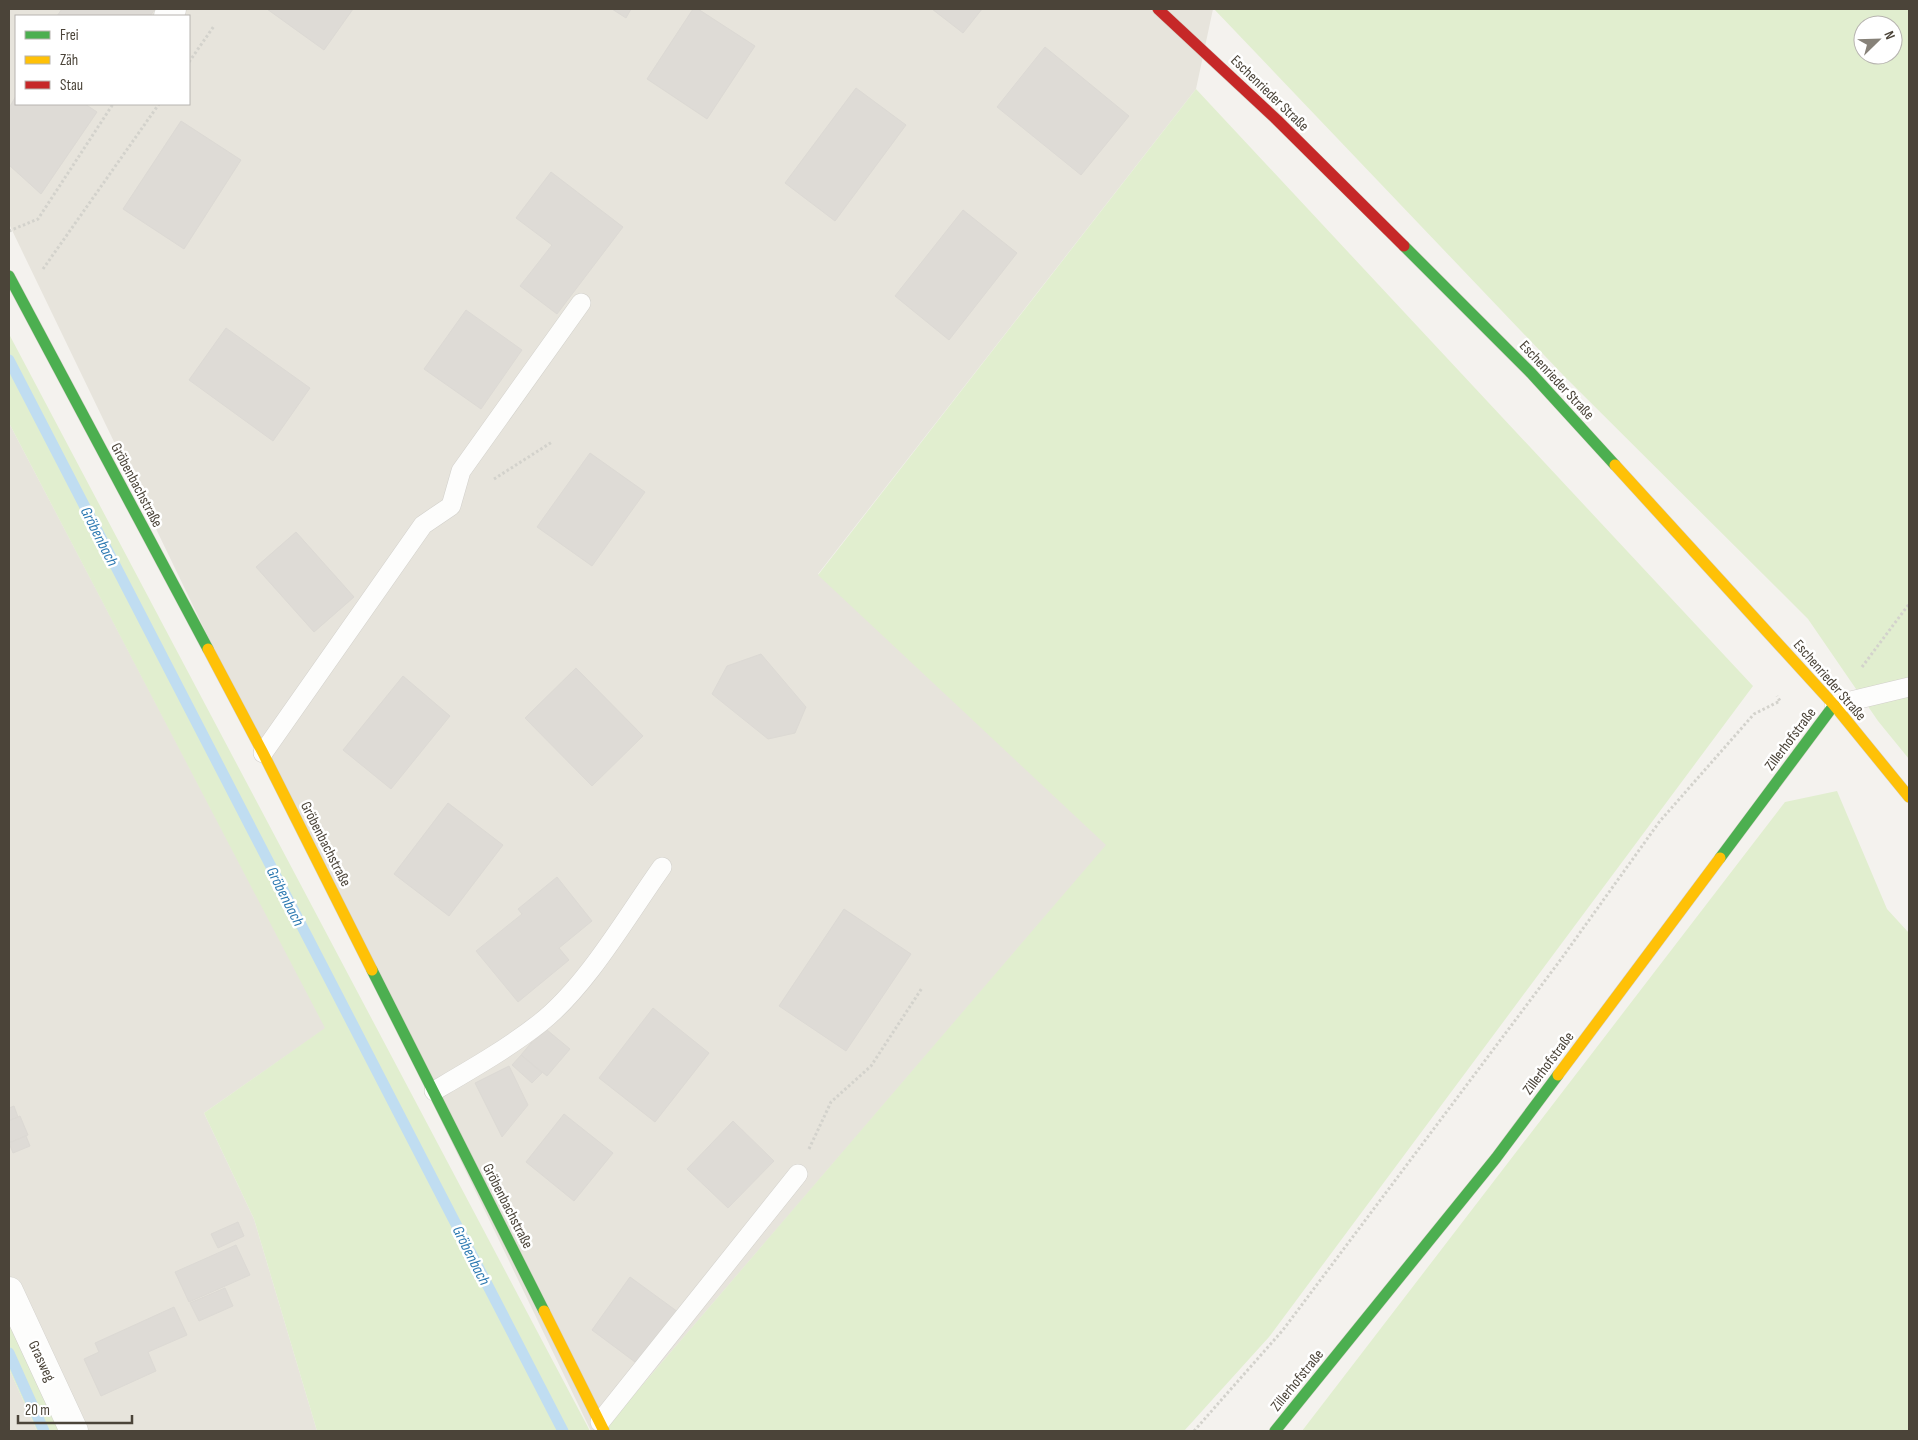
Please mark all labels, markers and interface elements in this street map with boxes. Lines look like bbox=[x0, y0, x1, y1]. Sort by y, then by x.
legend bbox=[15, 15, 190, 105]
north arrow bbox=[1853, 15, 1903, 65]
text: Frei bbox=[60, 26, 79, 45]
text: N bbox=[1880, 28, 1899, 42]
text: Zäh bbox=[60, 51, 78, 70]
street label: Eschenrieder Straße bbox=[1226, 51, 1313, 136]
text: Stau bbox=[60, 76, 83, 95]
street label: Eschenrieder Straße bbox=[1515, 337, 1598, 424]
street label: Gröbenbachstraße bbox=[106, 440, 167, 531]
water label: Gröbenbach bbox=[76, 504, 122, 570]
street label: Eschenrieder Straße bbox=[1789, 636, 1870, 725]
street label: Zillerhofstraße bbox=[1761, 704, 1820, 775]
street label: Gröbenbachstraße bbox=[296, 798, 355, 890]
water label: Gröbenbach bbox=[262, 864, 308, 930]
street label: Zillerhofstraße bbox=[1519, 1028, 1578, 1099]
street label: Gröbenbachstraße bbox=[478, 1160, 537, 1252]
water label: Gröbenbach bbox=[448, 1223, 494, 1289]
street label: Grasweg bbox=[24, 1338, 59, 1385]
street label: Zillerhofstraße bbox=[1267, 1346, 1328, 1415]
scale bar bbox=[18, 1392, 131, 1424]
text: 20 m bbox=[25, 1401, 50, 1420]

